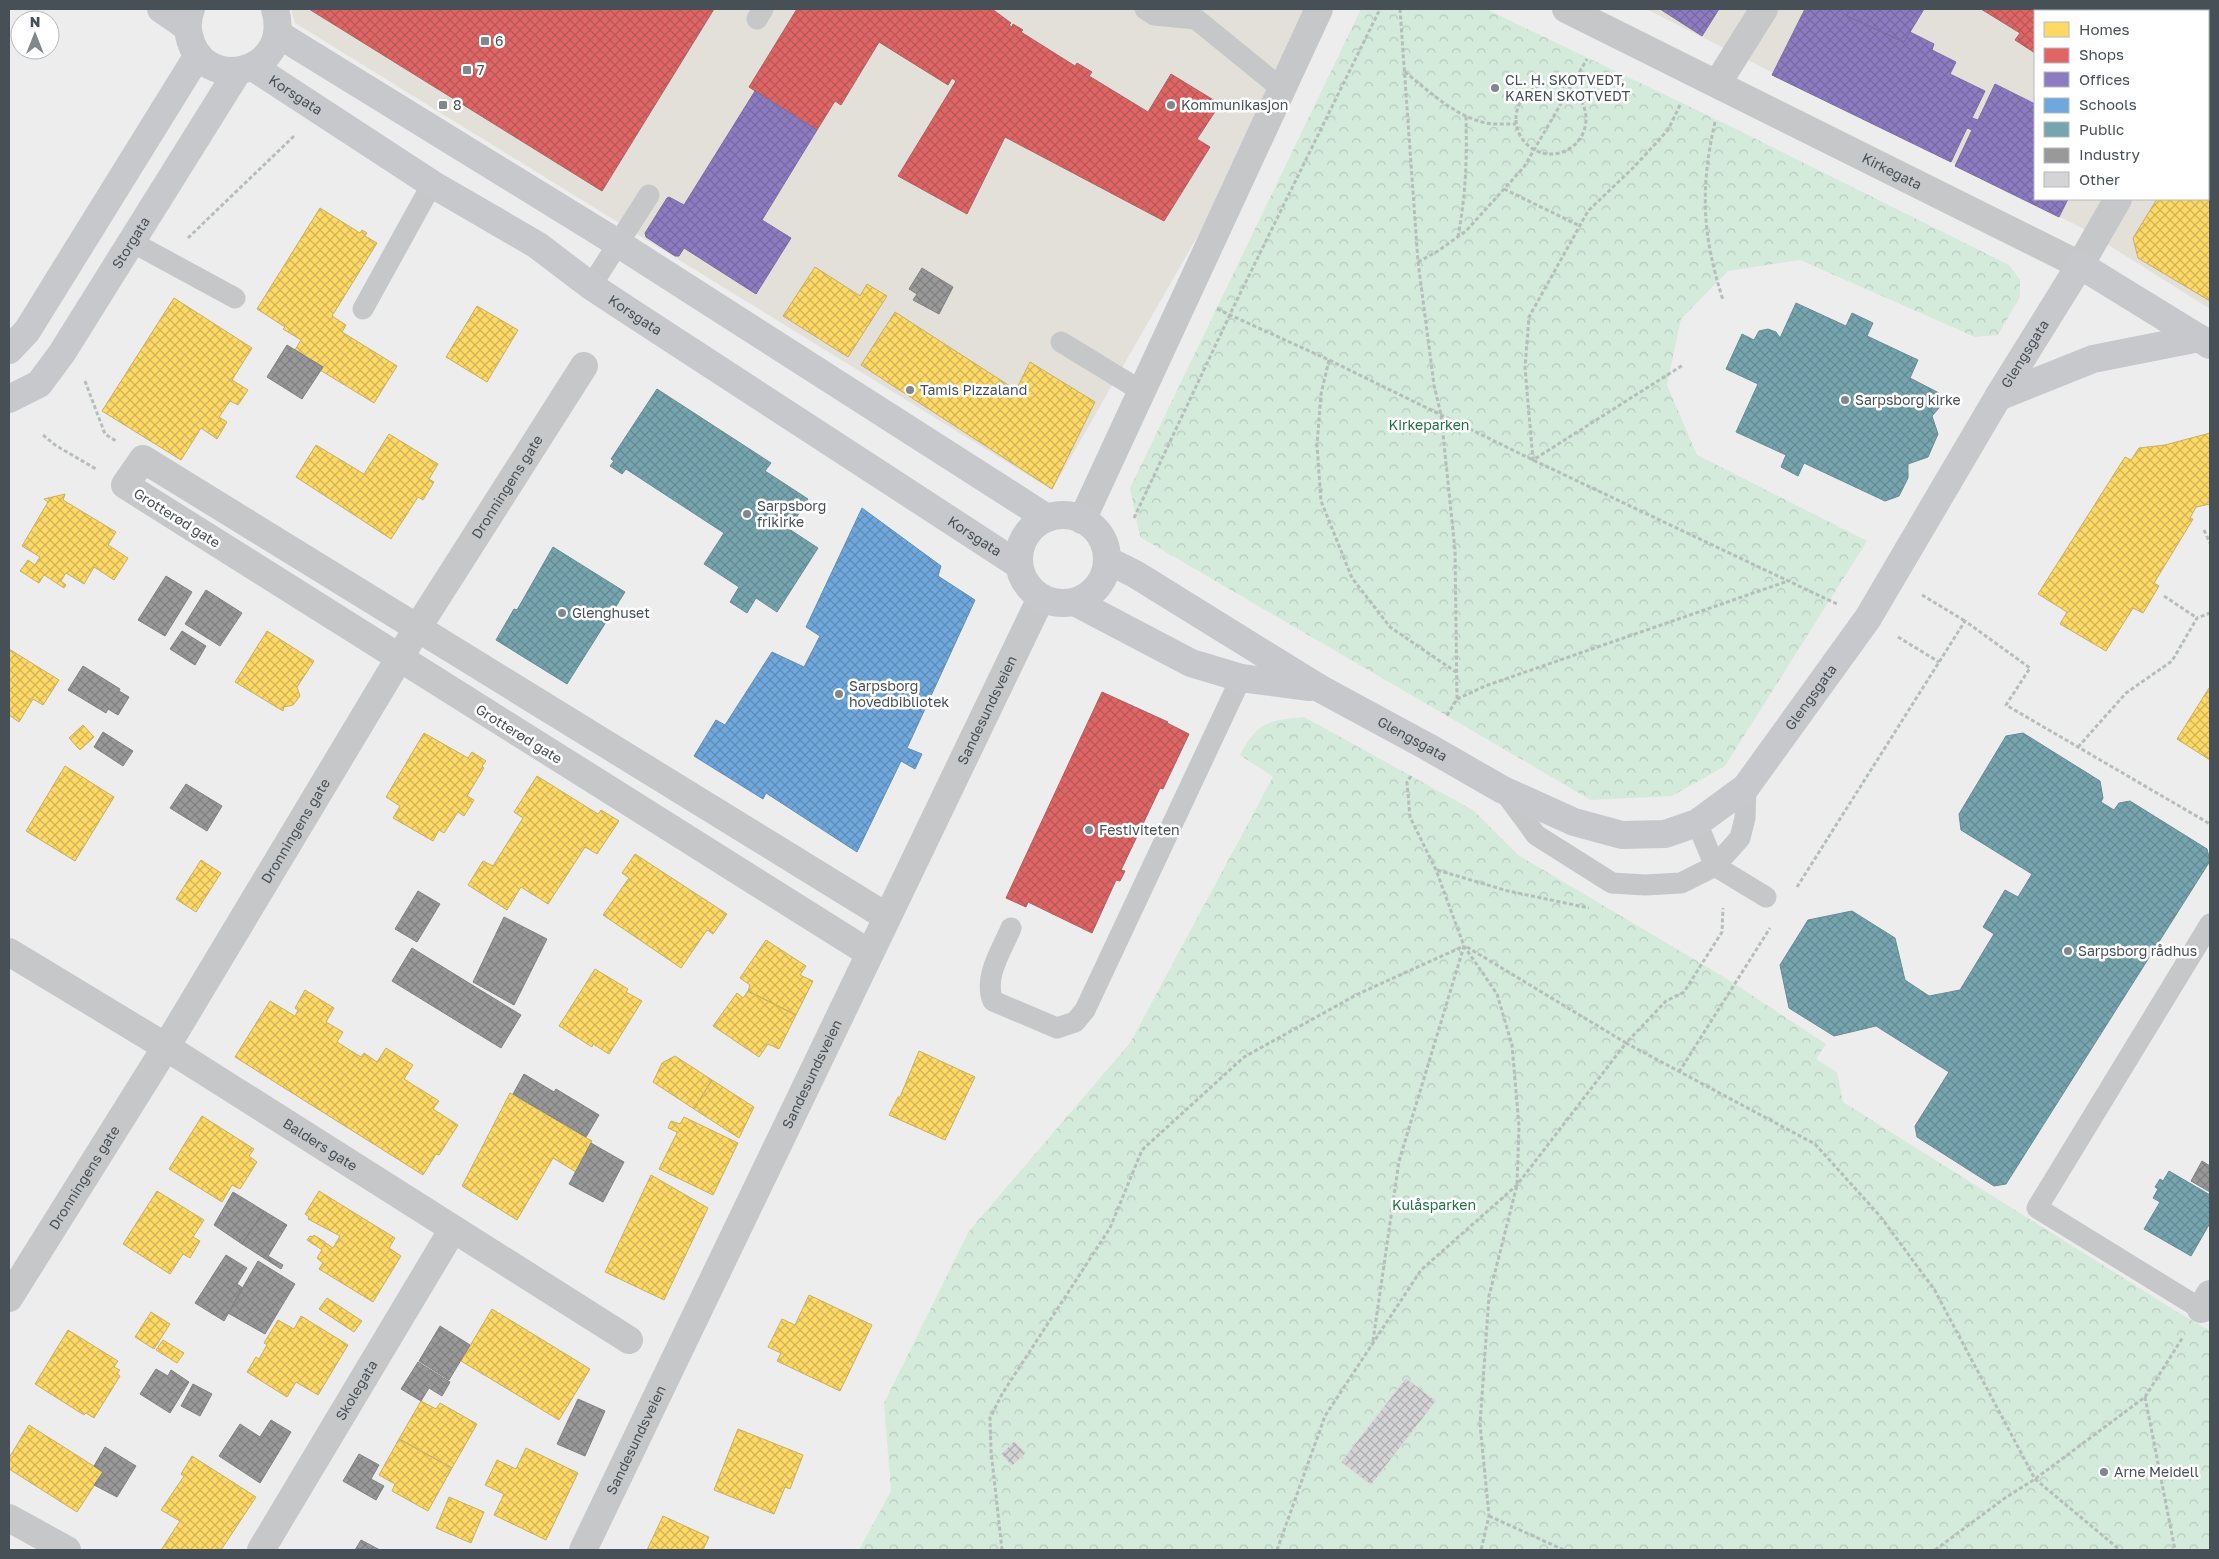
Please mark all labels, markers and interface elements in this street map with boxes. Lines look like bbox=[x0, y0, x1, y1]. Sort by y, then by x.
north arrow bbox=[10, 10, 60, 60]
legend bbox=[2034, 10, 2209, 200]
text: N bbox=[30, 13, 40, 30]
text: Homes bbox=[2079, 20, 2129, 38]
place label: 6 bbox=[495, 32, 503, 49]
marker: 6 bbox=[479, 35, 491, 47]
text: Shops bbox=[2079, 45, 2124, 63]
place label: 7 bbox=[477, 61, 484, 78]
marker: 7 bbox=[461, 64, 473, 76]
text: Offices bbox=[2079, 70, 2130, 88]
street label: Korsgata bbox=[266, 71, 326, 118]
place label: CL. H. SKOTVEDT, KAREN SKOTVEDT bbox=[1505, 71, 1630, 104]
marker: CL. H. SKOTVEDT, KAREN SKOTVEDT bbox=[1489, 82, 1501, 94]
text: Schools bbox=[2079, 95, 2137, 113]
place label: 8 bbox=[453, 96, 462, 113]
place label: Kommunikasjon bbox=[1181, 96, 1288, 113]
marker: 8 bbox=[437, 99, 449, 111]
marker: Kommunikasjon bbox=[1165, 99, 1177, 111]
text: Public bbox=[2079, 120, 2124, 138]
text: Industry bbox=[2079, 145, 2140, 163]
street label: Kirkegata bbox=[1859, 149, 1925, 193]
text: Other bbox=[2079, 170, 2120, 188]
street label: Storgata bbox=[108, 213, 153, 272]
street label: Korsgata bbox=[605, 291, 666, 338]
street label: Glengsgata bbox=[1997, 316, 2052, 391]
place label: Tamis Pizzaland bbox=[920, 381, 1027, 398]
marker: Tamis Pizzaland bbox=[904, 384, 916, 396]
place label: Sarpsborg kirke bbox=[1855, 391, 1961, 408]
marker: Sarpsborg kirke bbox=[1839, 394, 1851, 406]
park label: Kirkeparken bbox=[1389, 416, 1469, 433]
street label: Dronningens gate bbox=[467, 432, 546, 542]
street label: Grotterød gate bbox=[131, 484, 224, 551]
place label: Sarpsborg frikirke bbox=[757, 497, 826, 530]
marker: Sarpsborg frikirke bbox=[741, 508, 753, 520]
street label: Korsgata bbox=[945, 512, 1005, 559]
place label: Glenghuset bbox=[572, 604, 650, 621]
marker: Glenghuset bbox=[556, 607, 568, 619]
street label: Sandesundsveien bbox=[953, 653, 1020, 767]
street label: Glengsgata bbox=[1781, 661, 1840, 733]
place label: Sarpsborg hovedbibliotek bbox=[849, 677, 949, 710]
marker: Sarpsborg hovedbibliotek bbox=[833, 688, 845, 700]
street label: Grotterød gate bbox=[473, 700, 566, 767]
street label: Glengsgata bbox=[1375, 712, 1450, 764]
street label: Dronningens gate bbox=[257, 775, 333, 886]
place label: Festiviteten bbox=[1099, 821, 1180, 838]
marker: Festiviteten bbox=[1083, 824, 1095, 836]
place label: Sarpsborg rådhus bbox=[2078, 942, 2197, 959]
marker: Sarpsborg rådhus bbox=[2062, 945, 2074, 957]
street label: Sandesundsveien bbox=[778, 1017, 845, 1131]
street label: Balders gate bbox=[280, 1114, 361, 1174]
street label: Dronningens gate bbox=[45, 1122, 123, 1233]
park label: Kulåsparken bbox=[1392, 1196, 1476, 1213]
street label: Skolegata bbox=[331, 1357, 381, 1423]
street label: Sandesundsveien bbox=[602, 1383, 669, 1497]
place label: Arne Meidell bbox=[2114, 1463, 2199, 1480]
marker: Arne Meidell bbox=[2098, 1466, 2110, 1478]

